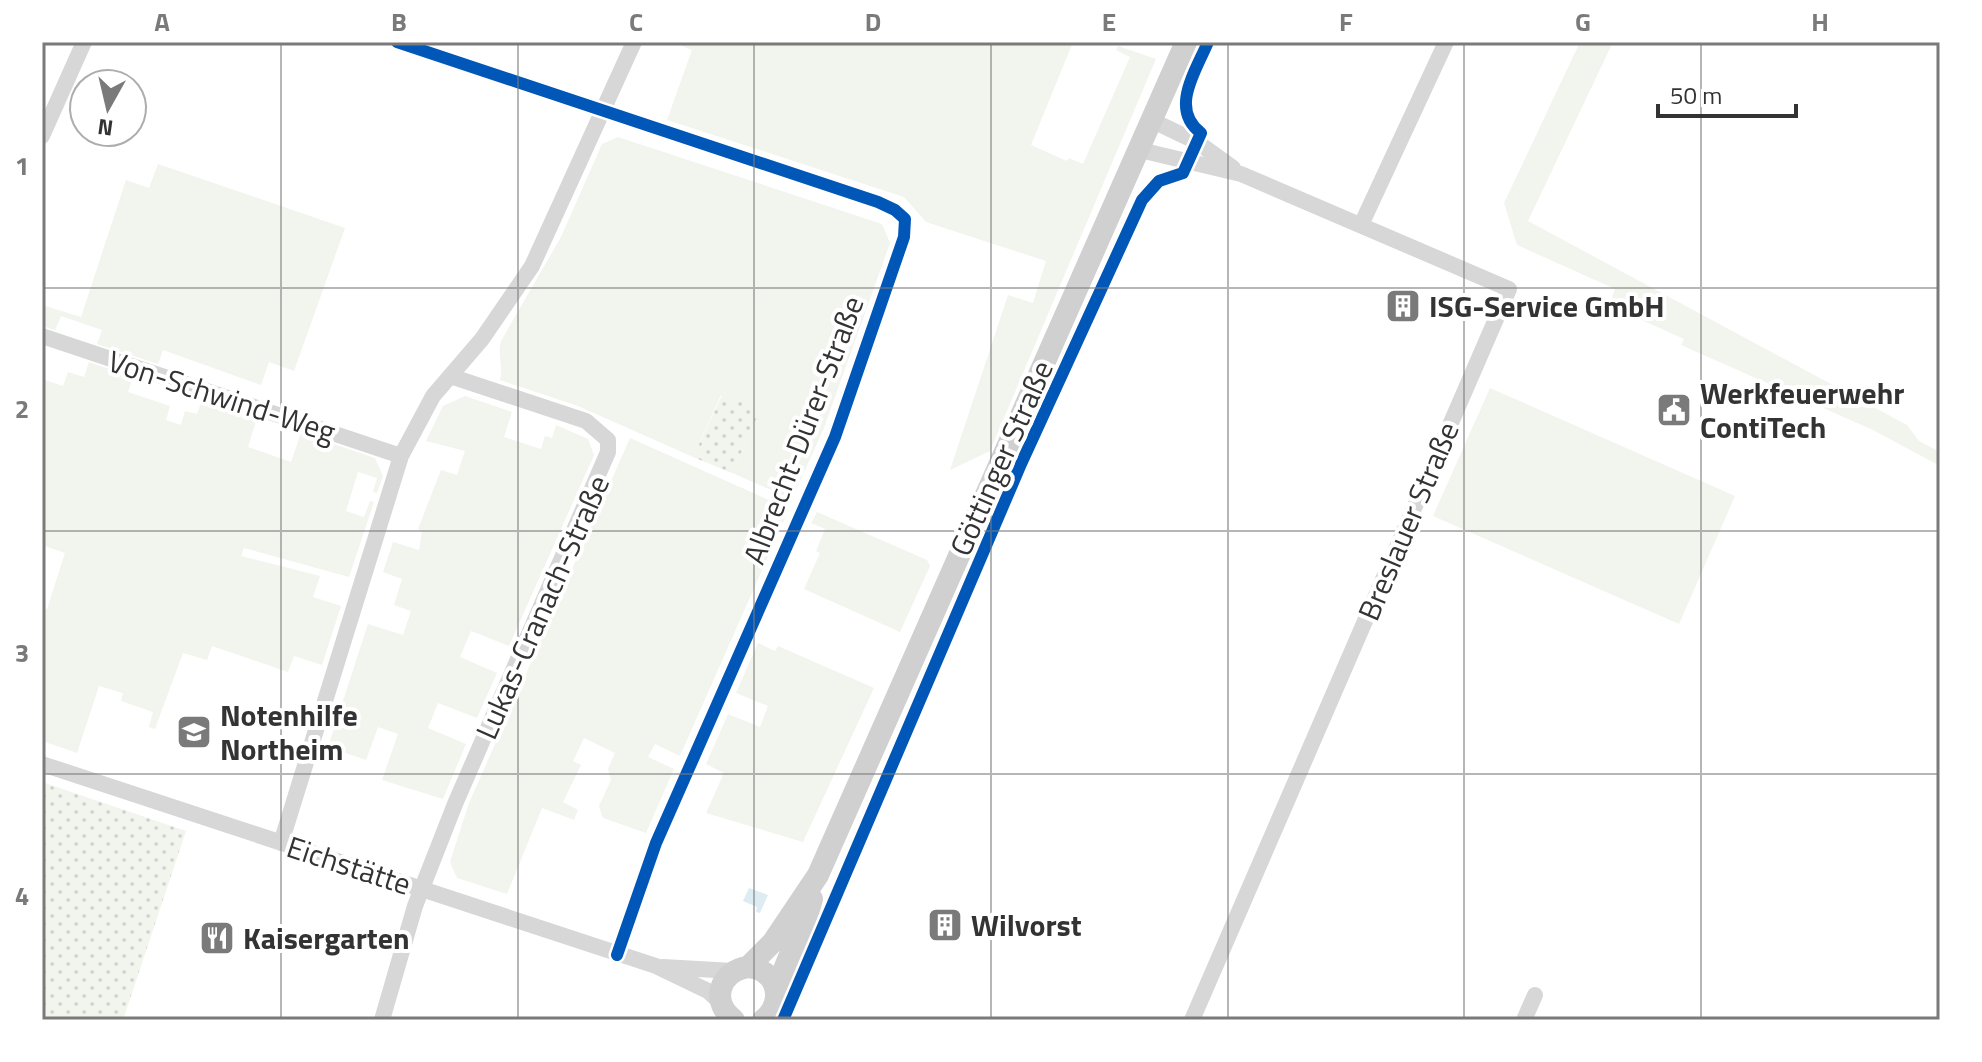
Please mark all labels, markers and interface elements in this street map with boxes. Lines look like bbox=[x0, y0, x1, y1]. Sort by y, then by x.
text: A bbox=[154, 2, 170, 41]
text: B bbox=[391, 2, 407, 41]
text: C bbox=[629, 2, 643, 41]
text: D bbox=[865, 2, 881, 41]
text: E bbox=[1102, 2, 1116, 41]
text: F bbox=[1339, 2, 1353, 41]
text: G bbox=[1575, 2, 1591, 41]
text: H bbox=[1811, 2, 1829, 41]
north arrow bbox=[68, 68, 148, 148]
scale bar bbox=[1658, 68, 1796, 118]
text: 50 m bbox=[1670, 77, 1722, 113]
text: N bbox=[95, 110, 115, 146]
text: 1 bbox=[15, 146, 29, 185]
place label: ISG-Service GmbH bbox=[1429, 283, 1665, 329]
building icon: ISG-Service GmbH bbox=[1384, 287, 1422, 325]
street label: Albrecht-Dürer-Straße bbox=[731, 289, 875, 571]
street label: Von-Schwind-Weg bbox=[102, 338, 342, 454]
street label: Göttinger Straße bbox=[937, 353, 1065, 563]
place label: Werkfeuerwehr ContiTech bbox=[1700, 370, 1904, 450]
text: 2 bbox=[15, 389, 29, 428]
public building icon: Werkfeuerwehr ContiTech bbox=[1655, 391, 1693, 429]
street label: Breslauer Straße bbox=[1345, 414, 1471, 628]
street label: Lukas-Cranach-Straße bbox=[463, 468, 621, 746]
text: 3 bbox=[15, 633, 29, 672]
place label: Notenhilfe Northeim bbox=[220, 692, 358, 772]
school or university icon: Notenhilfe Northeim bbox=[175, 713, 213, 751]
street label: Eichstätte bbox=[281, 823, 417, 907]
text: 4 bbox=[15, 876, 29, 915]
place label: Wilvorst bbox=[971, 902, 1082, 948]
building icon: Wilvorst bbox=[926, 906, 964, 944]
place label: Kaisergarten bbox=[243, 915, 410, 961]
restaurant icon: Kaisergarten bbox=[198, 919, 236, 957]

